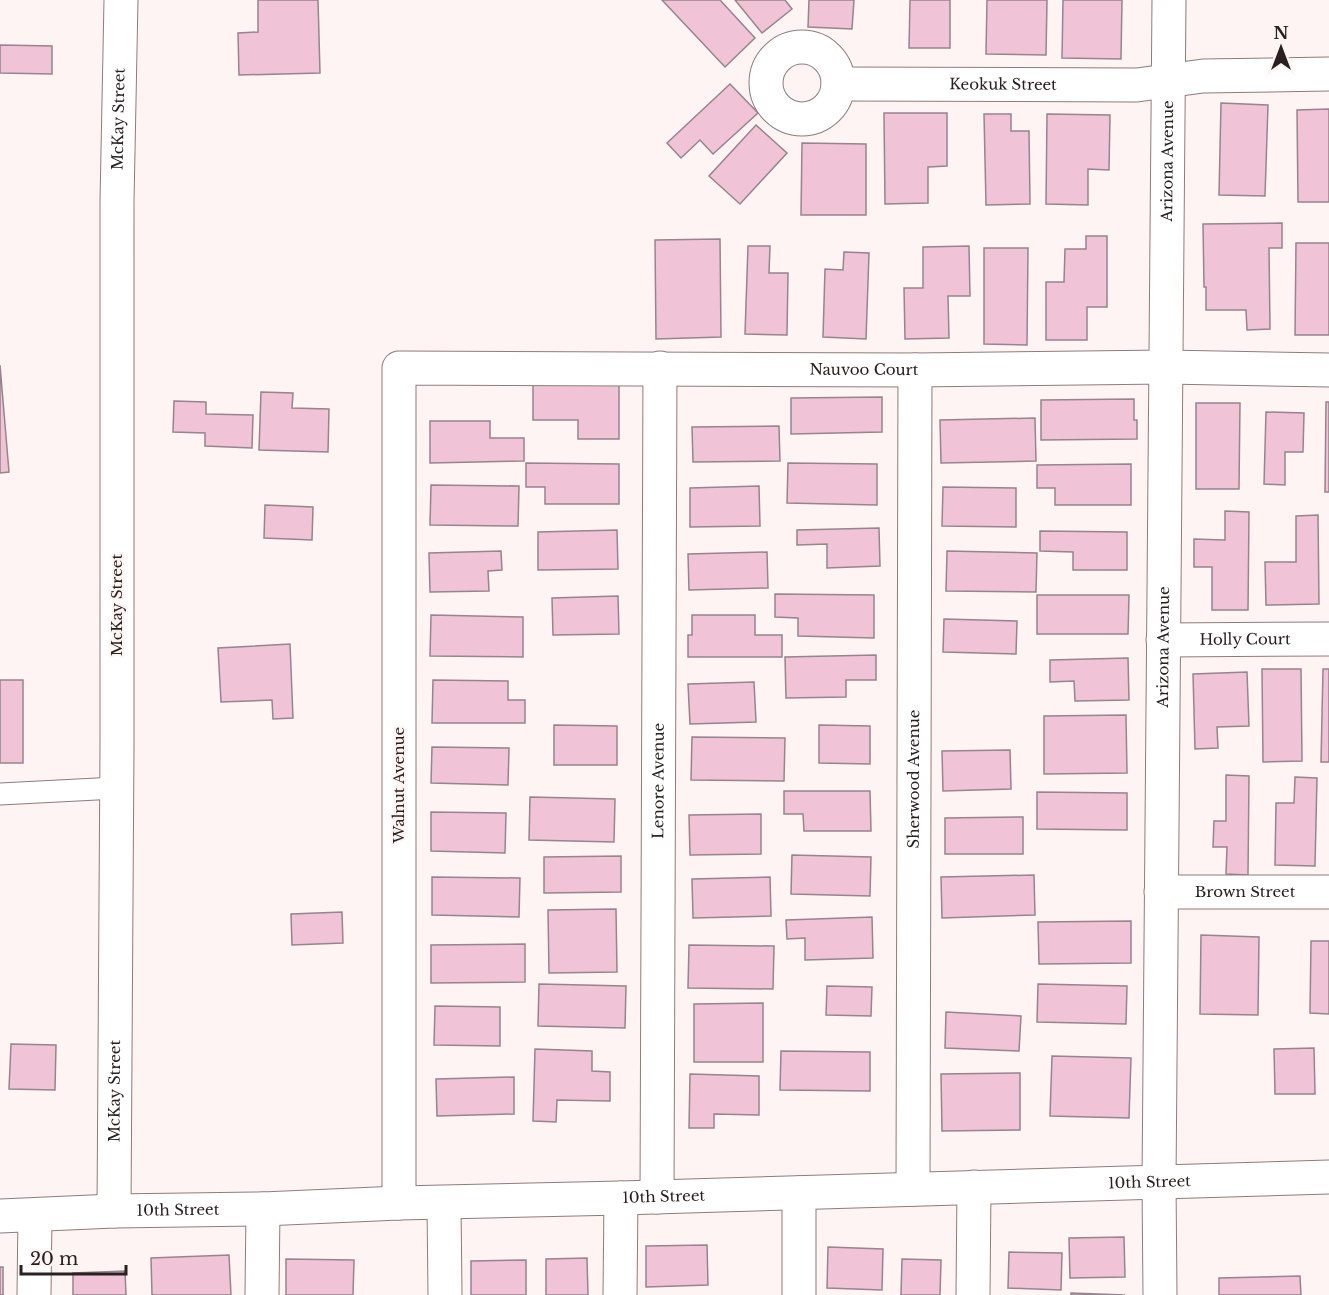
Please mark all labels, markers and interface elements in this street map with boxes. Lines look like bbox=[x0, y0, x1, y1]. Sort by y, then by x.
north arrow bbox=[1251, 18, 1311, 78]
text: N bbox=[1273, 23, 1289, 43]
street label: McKay Street bbox=[108, 67, 129, 170]
street label: Keokuk Street bbox=[949, 74, 1057, 94]
street label: Arizona Avenue bbox=[1157, 100, 1177, 223]
street label: Nauvoo Court bbox=[810, 360, 919, 379]
street label: McKay Street bbox=[107, 554, 126, 656]
street label: Arizona Avenue bbox=[1153, 586, 1173, 709]
street label: Holly Court bbox=[1199, 629, 1291, 649]
street label: Sherwood Avenue bbox=[904, 709, 923, 849]
street label: Lenore Avenue bbox=[648, 723, 668, 839]
street label: Walnut Avenue bbox=[389, 727, 408, 844]
street label: Brown Street bbox=[1195, 882, 1296, 901]
street label: McKay Street bbox=[104, 1039, 124, 1142]
street label: 10th Street bbox=[1108, 1171, 1191, 1193]
street label: 10th Street bbox=[622, 1186, 706, 1207]
street label: 10th Street bbox=[136, 1200, 220, 1220]
scale bar bbox=[21, 1238, 126, 1276]
text: 20 m bbox=[30, 1248, 78, 1270]

